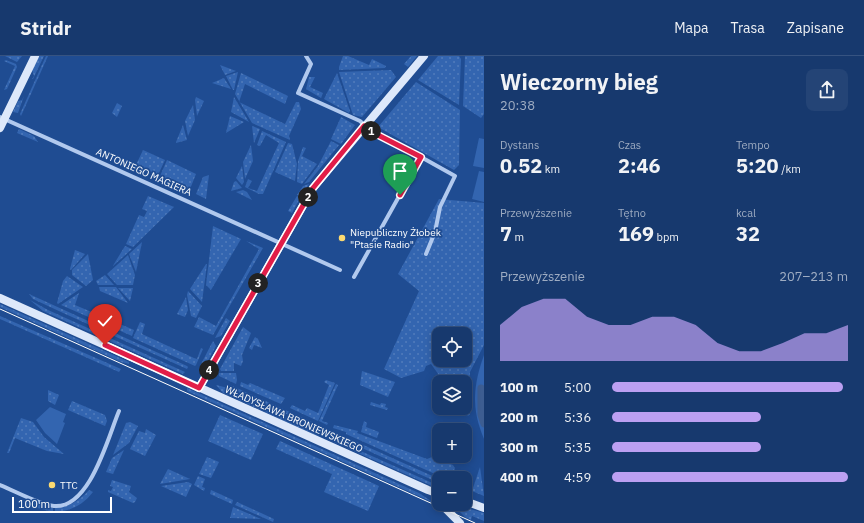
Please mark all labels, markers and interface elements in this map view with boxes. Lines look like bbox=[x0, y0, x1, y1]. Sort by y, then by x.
text: Stridr bbox=[20, 16, 71, 40]
text: Mapa bbox=[674, 19, 709, 37]
text: Trasa bbox=[731, 19, 765, 37]
text: Zapisane bbox=[787, 19, 844, 37]
text: Wieczorny bieg bbox=[500, 67, 658, 96]
button: share bbox=[806, 69, 848, 111]
text: 20:38 bbox=[500, 97, 535, 114]
pin: 1 bbox=[361, 121, 381, 141]
text: 1 bbox=[368, 124, 374, 138]
text: Dystans bbox=[500, 138, 539, 152]
text: Czas bbox=[618, 138, 641, 152]
text: Tempo bbox=[736, 138, 770, 152]
street label: ANTONIEGO MAGIERA bbox=[94, 145, 194, 199]
text: 0.52 bbox=[500, 152, 542, 179]
text: 2:46 bbox=[618, 152, 661, 179]
text: 5:20 bbox=[736, 152, 779, 179]
pin bbox=[383, 154, 417, 195]
icon: arrive bbox=[389, 160, 411, 182]
text: km bbox=[542, 162, 560, 176]
text: /km bbox=[779, 162, 801, 176]
pin: 2 bbox=[298, 187, 318, 207]
text: 2 bbox=[305, 190, 311, 204]
text: Przewyższenie bbox=[500, 206, 572, 220]
text: Tętno bbox=[618, 206, 646, 220]
text: kcal bbox=[736, 206, 756, 220]
text: 7 bbox=[500, 220, 512, 247]
text: 169 bbox=[618, 220, 654, 247]
text: 32 bbox=[736, 220, 760, 247]
place label: Niepubliczny Żłobek "Ptasie Radio" bbox=[350, 226, 442, 251]
text: m bbox=[512, 230, 524, 244]
text: bpm bbox=[654, 230, 679, 244]
marker: Niepubliczny Żłobek "Ptasie Radio" bbox=[337, 233, 347, 243]
text: Przewyższenie bbox=[500, 268, 585, 285]
text: 207–213 m bbox=[779, 268, 848, 285]
pin: 3 bbox=[248, 273, 268, 293]
text: 3 bbox=[255, 276, 261, 290]
pin bbox=[88, 304, 122, 345]
icon: check bbox=[94, 310, 116, 332]
map controls bbox=[432, 327, 472, 511]
button: locate bbox=[432, 327, 472, 367]
pin: 4 bbox=[199, 360, 219, 380]
text: 4 bbox=[206, 363, 212, 377]
button: layers bbox=[432, 375, 472, 415]
text: 100 m bbox=[500, 379, 538, 396]
text: 5:00 bbox=[564, 379, 591, 396]
street label: WŁADYSŁAWA BRONIEWSKIEGO bbox=[223, 383, 365, 455]
text: 200 m bbox=[500, 409, 538, 426]
text: 5:36 bbox=[564, 409, 591, 426]
button: + bbox=[432, 423, 472, 463]
text: 300 m bbox=[500, 439, 538, 456]
text: 5:35 bbox=[564, 439, 591, 456]
text: 400 m bbox=[500, 469, 538, 486]
text: 4:59 bbox=[564, 469, 591, 486]
button: − bbox=[432, 471, 472, 511]
place label: TTC bbox=[60, 479, 78, 492]
marker: TTC bbox=[47, 480, 57, 490]
scale bar bbox=[12, 495, 112, 514]
text: 100 m bbox=[18, 497, 50, 511]

